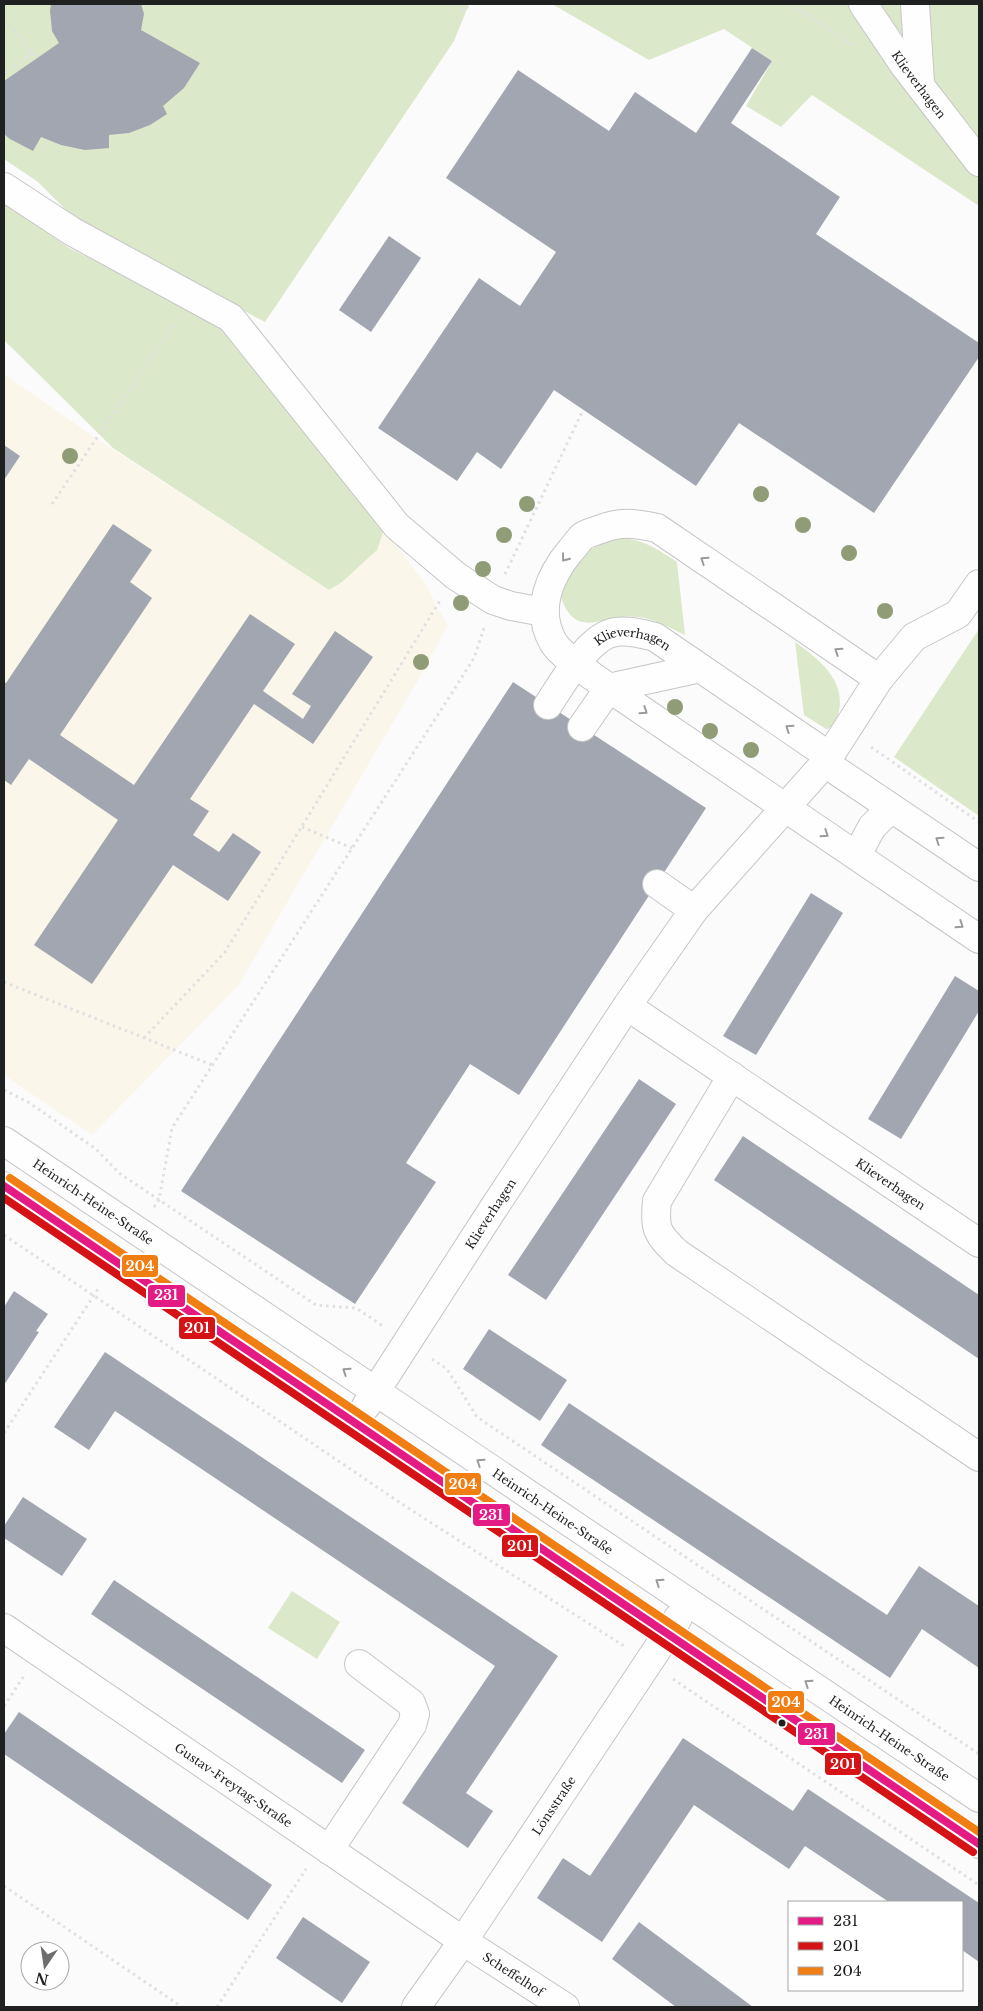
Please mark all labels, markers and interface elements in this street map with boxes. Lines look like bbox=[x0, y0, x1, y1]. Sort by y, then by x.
street label: Klieverhagen bbox=[889, 48, 950, 121]
one-way arrow bbox=[561, 553, 570, 562]
one-way arrow bbox=[700, 557, 710, 566]
street label: Klieverhagen bbox=[591, 624, 674, 653]
one-way arrow bbox=[834, 648, 844, 657]
one-way arrow bbox=[638, 705, 647, 714]
one-way arrow bbox=[785, 725, 794, 735]
one-way arrow bbox=[820, 828, 829, 837]
one-way arrow bbox=[935, 837, 945, 846]
one-way arrow bbox=[954, 919, 963, 928]
street label: Heinrich-Heine-Straße bbox=[30, 1155, 157, 1247]
street label: Klieverhagen bbox=[853, 1155, 929, 1212]
street label: Klieverhagen bbox=[462, 1176, 519, 1252]
line badge: 204 bbox=[121, 1254, 159, 1278]
text: 204 bbox=[126, 1257, 154, 1275]
line badge: 231 bbox=[147, 1284, 186, 1308]
text: 231 bbox=[154, 1286, 178, 1304]
line badge: 201 bbox=[178, 1316, 216, 1340]
text: 201 bbox=[184, 1319, 210, 1337]
one-way arrow bbox=[342, 1368, 351, 1377]
one-way arrow bbox=[477, 1459, 486, 1468]
street label: Heinrich-Heine-Straße bbox=[490, 1465, 616, 1557]
line badge: 204 bbox=[444, 1472, 482, 1496]
text: 204 bbox=[449, 1475, 477, 1493]
line badge: 231 bbox=[472, 1503, 511, 1527]
text: 231 bbox=[479, 1506, 503, 1524]
line badge: 201 bbox=[501, 1534, 539, 1558]
text: 201 bbox=[507, 1537, 533, 1555]
one-way arrow bbox=[655, 1579, 664, 1588]
one-way arrow bbox=[804, 1679, 813, 1689]
line badge: 204 bbox=[767, 1690, 805, 1714]
street label: Heinrich-Heine-Straße bbox=[826, 1692, 953, 1784]
text: 204 bbox=[772, 1693, 800, 1711]
unlabelled marker bbox=[777, 1718, 787, 1728]
line badge: 231 bbox=[797, 1722, 836, 1746]
text: 231 bbox=[804, 1725, 828, 1743]
street label: Gustav-Freytag-Straße bbox=[172, 1739, 295, 1830]
line badge: 201 bbox=[824, 1752, 862, 1776]
text: 201 bbox=[830, 1755, 856, 1773]
street label: Lönsstraße bbox=[528, 1773, 578, 1838]
legend bbox=[788, 1901, 963, 1991]
text: 231 bbox=[833, 1911, 858, 1930]
text: 201 bbox=[833, 1936, 860, 1955]
north arrow bbox=[20, 1941, 70, 1991]
street label: Scheffelhof bbox=[480, 1949, 549, 2000]
text: 204 bbox=[833, 1961, 862, 1980]
text: N bbox=[34, 1968, 51, 1989]

